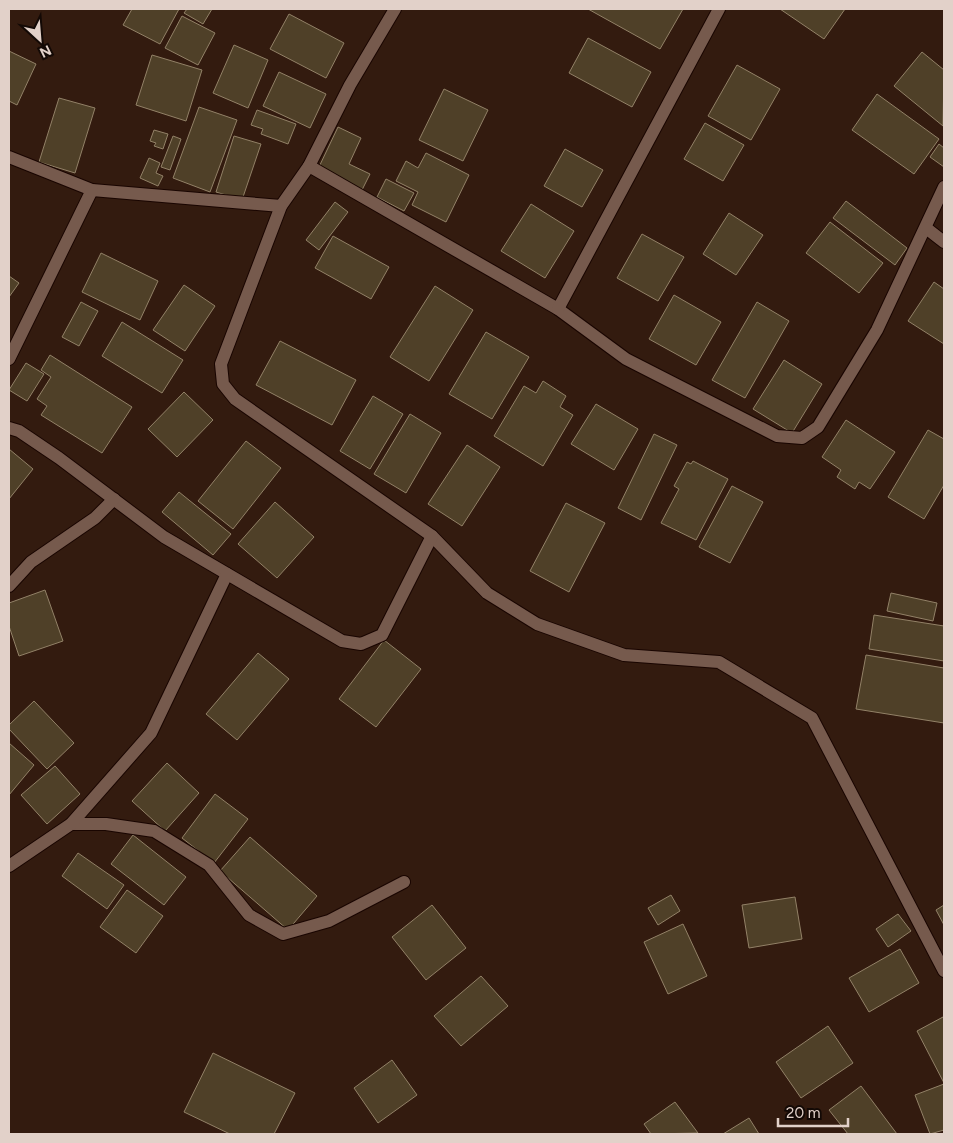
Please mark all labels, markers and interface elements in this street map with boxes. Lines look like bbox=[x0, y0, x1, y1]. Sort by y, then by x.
north arrow bbox=[15, 15, 65, 65]
text: N bbox=[37, 41, 54, 61]
scale bar bbox=[778, 1096, 848, 1128]
text: 20 m bbox=[786, 1104, 820, 1122]

